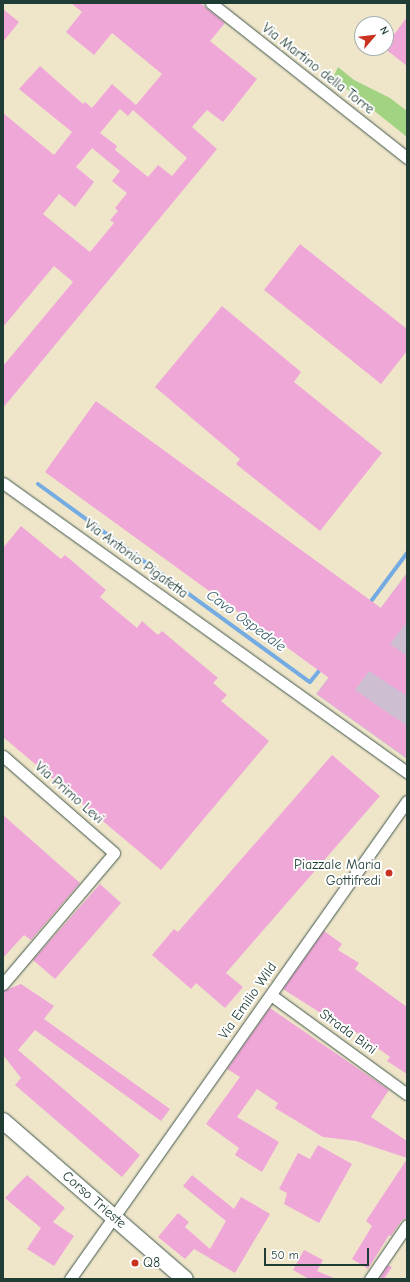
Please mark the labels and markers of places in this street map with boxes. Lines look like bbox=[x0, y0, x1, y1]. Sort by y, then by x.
place label: Piazzale Maria Gottifredi bbox=[294, 857, 381, 890]
marker: Piazzale Maria Gottifredi bbox=[384, 868, 394, 878]
place label: Q8 bbox=[143, 1255, 160, 1271]
marker: Q8 bbox=[130, 1258, 140, 1268]

